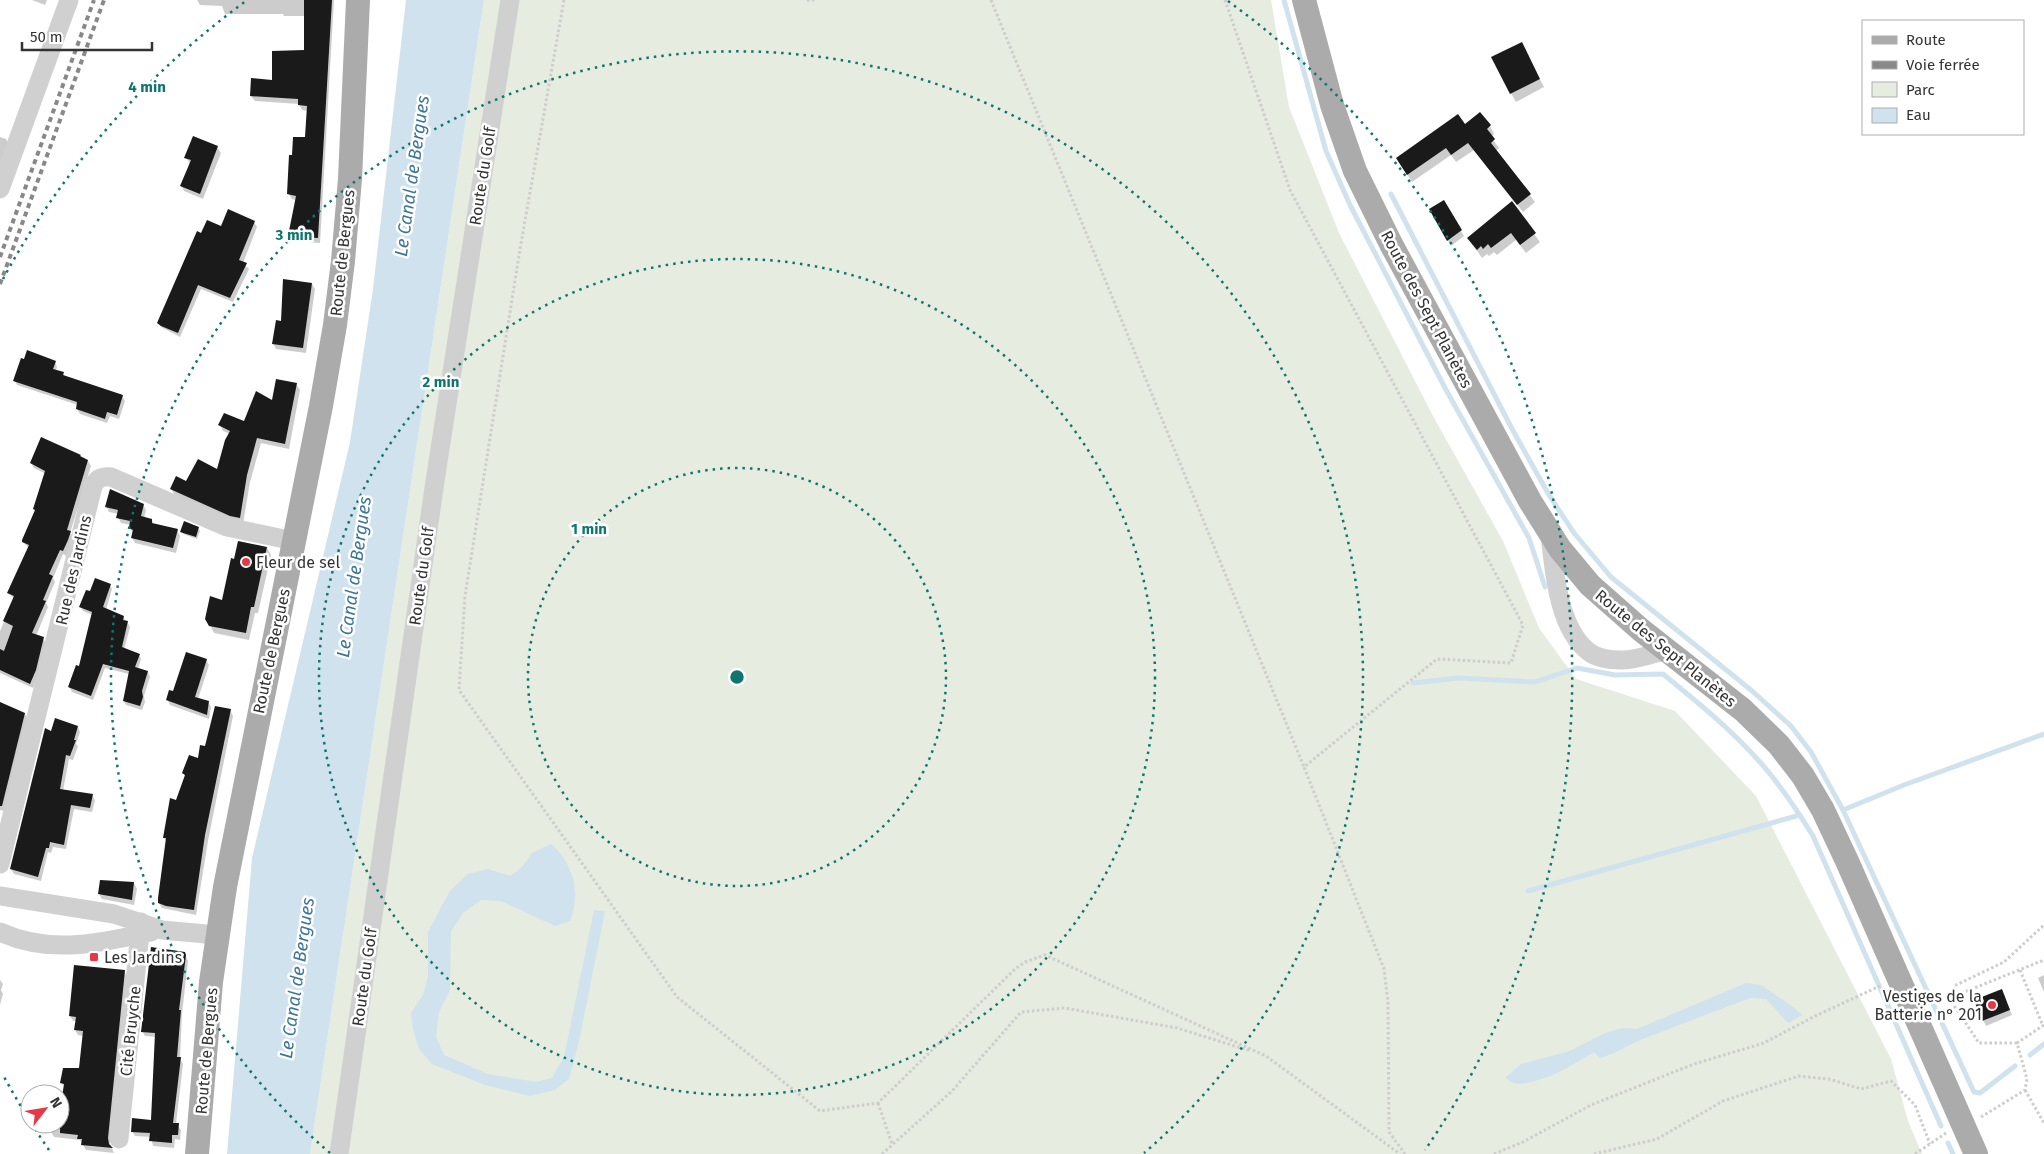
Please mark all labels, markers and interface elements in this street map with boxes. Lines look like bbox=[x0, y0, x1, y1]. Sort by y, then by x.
scale bar bbox=[22, 20, 152, 52]
legend bbox=[1862, 20, 2024, 135]
text: 50 m bbox=[30, 28, 63, 46]
text: Route bbox=[1906, 31, 1946, 49]
text: Voie ferrée bbox=[1906, 56, 1980, 74]
text: 4 min bbox=[128, 78, 166, 96]
text: Parc bbox=[1906, 81, 1935, 99]
water label: Le Canal de Bergues bbox=[390, 94, 434, 258]
text: Eau bbox=[1906, 106, 1931, 124]
street label: Route du Golf bbox=[465, 124, 500, 227]
street label: Route de Bergues bbox=[326, 189, 359, 317]
text: 3 min bbox=[275, 226, 312, 244]
street label: Route des Sept Planètes bbox=[1377, 227, 1476, 391]
text: 2 min bbox=[423, 373, 459, 391]
water label: Le Canal de Bergues bbox=[332, 495, 376, 659]
street label: Rue des Jardins bbox=[52, 513, 95, 627]
text: 1 min bbox=[571, 520, 607, 538]
street label: Route du Golf bbox=[405, 524, 438, 627]
place label: Fleur de sel bbox=[256, 553, 340, 572]
marker: Fleur de sel bbox=[240, 556, 252, 568]
street label: Route des Sept Planètes bbox=[1591, 586, 1740, 711]
street label: Route de Bergues bbox=[249, 587, 294, 715]
centre of rings bbox=[728, 668, 746, 686]
water label: Le Canal de Bergues bbox=[275, 896, 319, 1060]
street label: Route du Golf bbox=[348, 925, 381, 1028]
place label: Les Jardins bbox=[104, 948, 182, 967]
marker: Les Jardins bbox=[88, 951, 100, 963]
street label: Cité Bruyche bbox=[116, 985, 145, 1077]
street label: Route de Bergues bbox=[191, 987, 222, 1115]
place label: Vestiges de la Batterie n° 201 bbox=[1875, 987, 1982, 1024]
marker: Vestiges de la Batterie n° 201 bbox=[1986, 999, 1998, 1011]
north arrow bbox=[20, 1084, 70, 1134]
text: N bbox=[46, 1094, 65, 1111]

